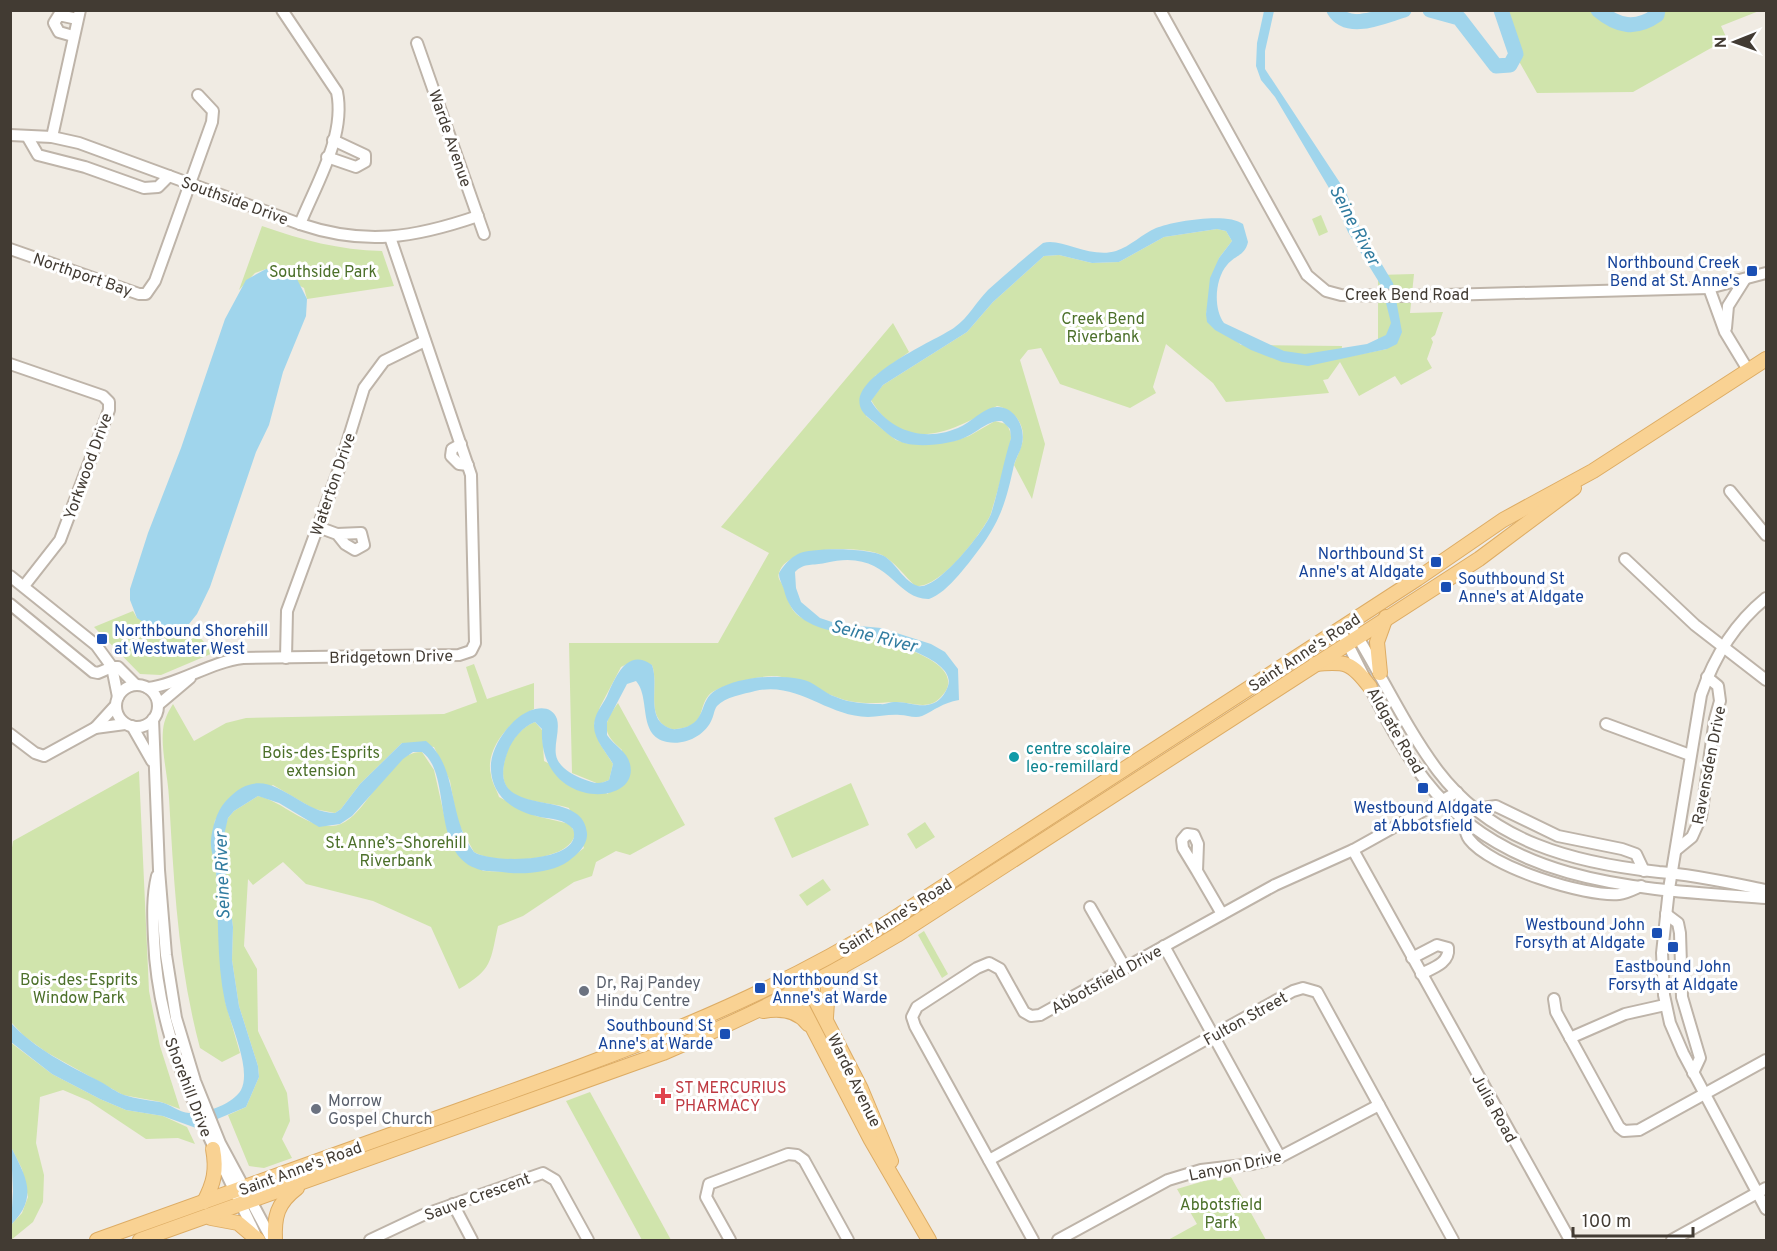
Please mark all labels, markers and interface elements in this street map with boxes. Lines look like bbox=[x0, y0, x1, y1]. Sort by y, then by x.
north arrow bbox=[1705, 12, 1765, 72]
text: N bbox=[1712, 36, 1732, 48]
street label: Warde Avenue bbox=[423, 87, 475, 190]
street label: Southside Drive bbox=[178, 173, 291, 231]
water label: Seine River bbox=[1323, 182, 1385, 272]
street label: Northport Bay bbox=[30, 250, 135, 302]
place label: Northbound Creek Bend at St. Anne's bbox=[1607, 254, 1740, 292]
park label: Southside Park bbox=[269, 263, 377, 283]
marker: Northbound Creek Bend at St. Anne's bbox=[1745, 264, 1759, 278]
street label: Creek Bend Road bbox=[1345, 286, 1469, 306]
park label: Creek Bend Riverbank bbox=[1061, 310, 1145, 348]
street label: Yorkwood Drive bbox=[60, 411, 117, 523]
street label: Waterton Drive bbox=[307, 430, 361, 539]
place label: Northbound St Anne's at Aldgate bbox=[1298, 545, 1424, 583]
marker: Northbound St Anne's at Aldgate bbox=[1429, 555, 1443, 569]
place label: Southbound St Anne's at Aldgate bbox=[1458, 570, 1584, 608]
marker: Southbound St Anne's at Aldgate bbox=[1439, 580, 1453, 594]
street label: Saint Anne's Road bbox=[1245, 610, 1365, 697]
water label: Seine River bbox=[828, 616, 921, 660]
place label: Northbound Shorehill at Westwater West bbox=[114, 622, 268, 660]
marker: Northbound Shorehill at Westwater West bbox=[95, 632, 109, 646]
street label: Bridgetown Drive bbox=[329, 647, 453, 669]
street label: Aldgate Road bbox=[1361, 684, 1427, 778]
street label: Ravensden Drive bbox=[1689, 704, 1731, 826]
place label: centre scolaire leo-remillard bbox=[1026, 740, 1131, 778]
park label: Bois-des-Esprits extension bbox=[262, 744, 380, 782]
marker: centre scolaire leo-remillard bbox=[1007, 750, 1021, 764]
marker: Westbound Aldgate at Abbotsfield bbox=[1416, 781, 1430, 795]
place label: Westbound Aldgate at Abbotsfield bbox=[1353, 799, 1493, 837]
water label: Seine River bbox=[210, 830, 237, 920]
park label: St. Anne’s–Shorehill Riverbank bbox=[325, 834, 467, 872]
street label: Saint Anne's Road bbox=[836, 875, 956, 961]
place label: Westbound John Forsyth at Aldgate bbox=[1515, 916, 1645, 954]
marker: Westbound John Forsyth at Aldgate bbox=[1650, 926, 1664, 940]
marker: Eastbound John Forsyth at Aldgate bbox=[1666, 940, 1680, 954]
street label: Abbotsfield Drive bbox=[1048, 942, 1166, 1020]
place label: Eastbound John Forsyth at Aldgate bbox=[1608, 958, 1738, 996]
park label: Bois-des-Esprits Window Park bbox=[20, 971, 138, 1009]
place label: Northbound St Anne's at Warde bbox=[772, 971, 887, 1009]
place label: Dr, Raj Pandey Hindu Centre bbox=[596, 974, 701, 1012]
marker: Northbound St Anne's at Warde bbox=[753, 981, 767, 995]
marker: Dr, Raj Pandey Hindu Centre bbox=[577, 984, 591, 998]
street label: Fulton Street bbox=[1200, 988, 1292, 1051]
place label: Southbound St Anne's at Warde bbox=[598, 1017, 713, 1055]
marker: Southbound St Anne's at Warde bbox=[718, 1027, 732, 1041]
street label: Warde Avenue bbox=[822, 1031, 884, 1131]
street label: Shorehill Drive bbox=[159, 1035, 215, 1140]
street label: Julia Road bbox=[1466, 1071, 1520, 1147]
place label: ST MERCURIUS PHARMACY bbox=[675, 1079, 787, 1117]
marker: ST MERCURIUS PHARMACY bbox=[656, 1089, 670, 1103]
place label: Morrow Gospel Church bbox=[328, 1092, 432, 1130]
marker: Morrow Gospel Church bbox=[309, 1102, 323, 1116]
street label: Saint Anne's Road bbox=[236, 1138, 365, 1201]
street label: Lanyon Drive bbox=[1187, 1147, 1284, 1187]
street label: Sauve Crescent bbox=[422, 1169, 533, 1226]
park label: Abbotsfield Park bbox=[1180, 1196, 1262, 1234]
scale bar bbox=[1573, 1200, 1693, 1238]
text: 100 m bbox=[1582, 1211, 1631, 1234]

